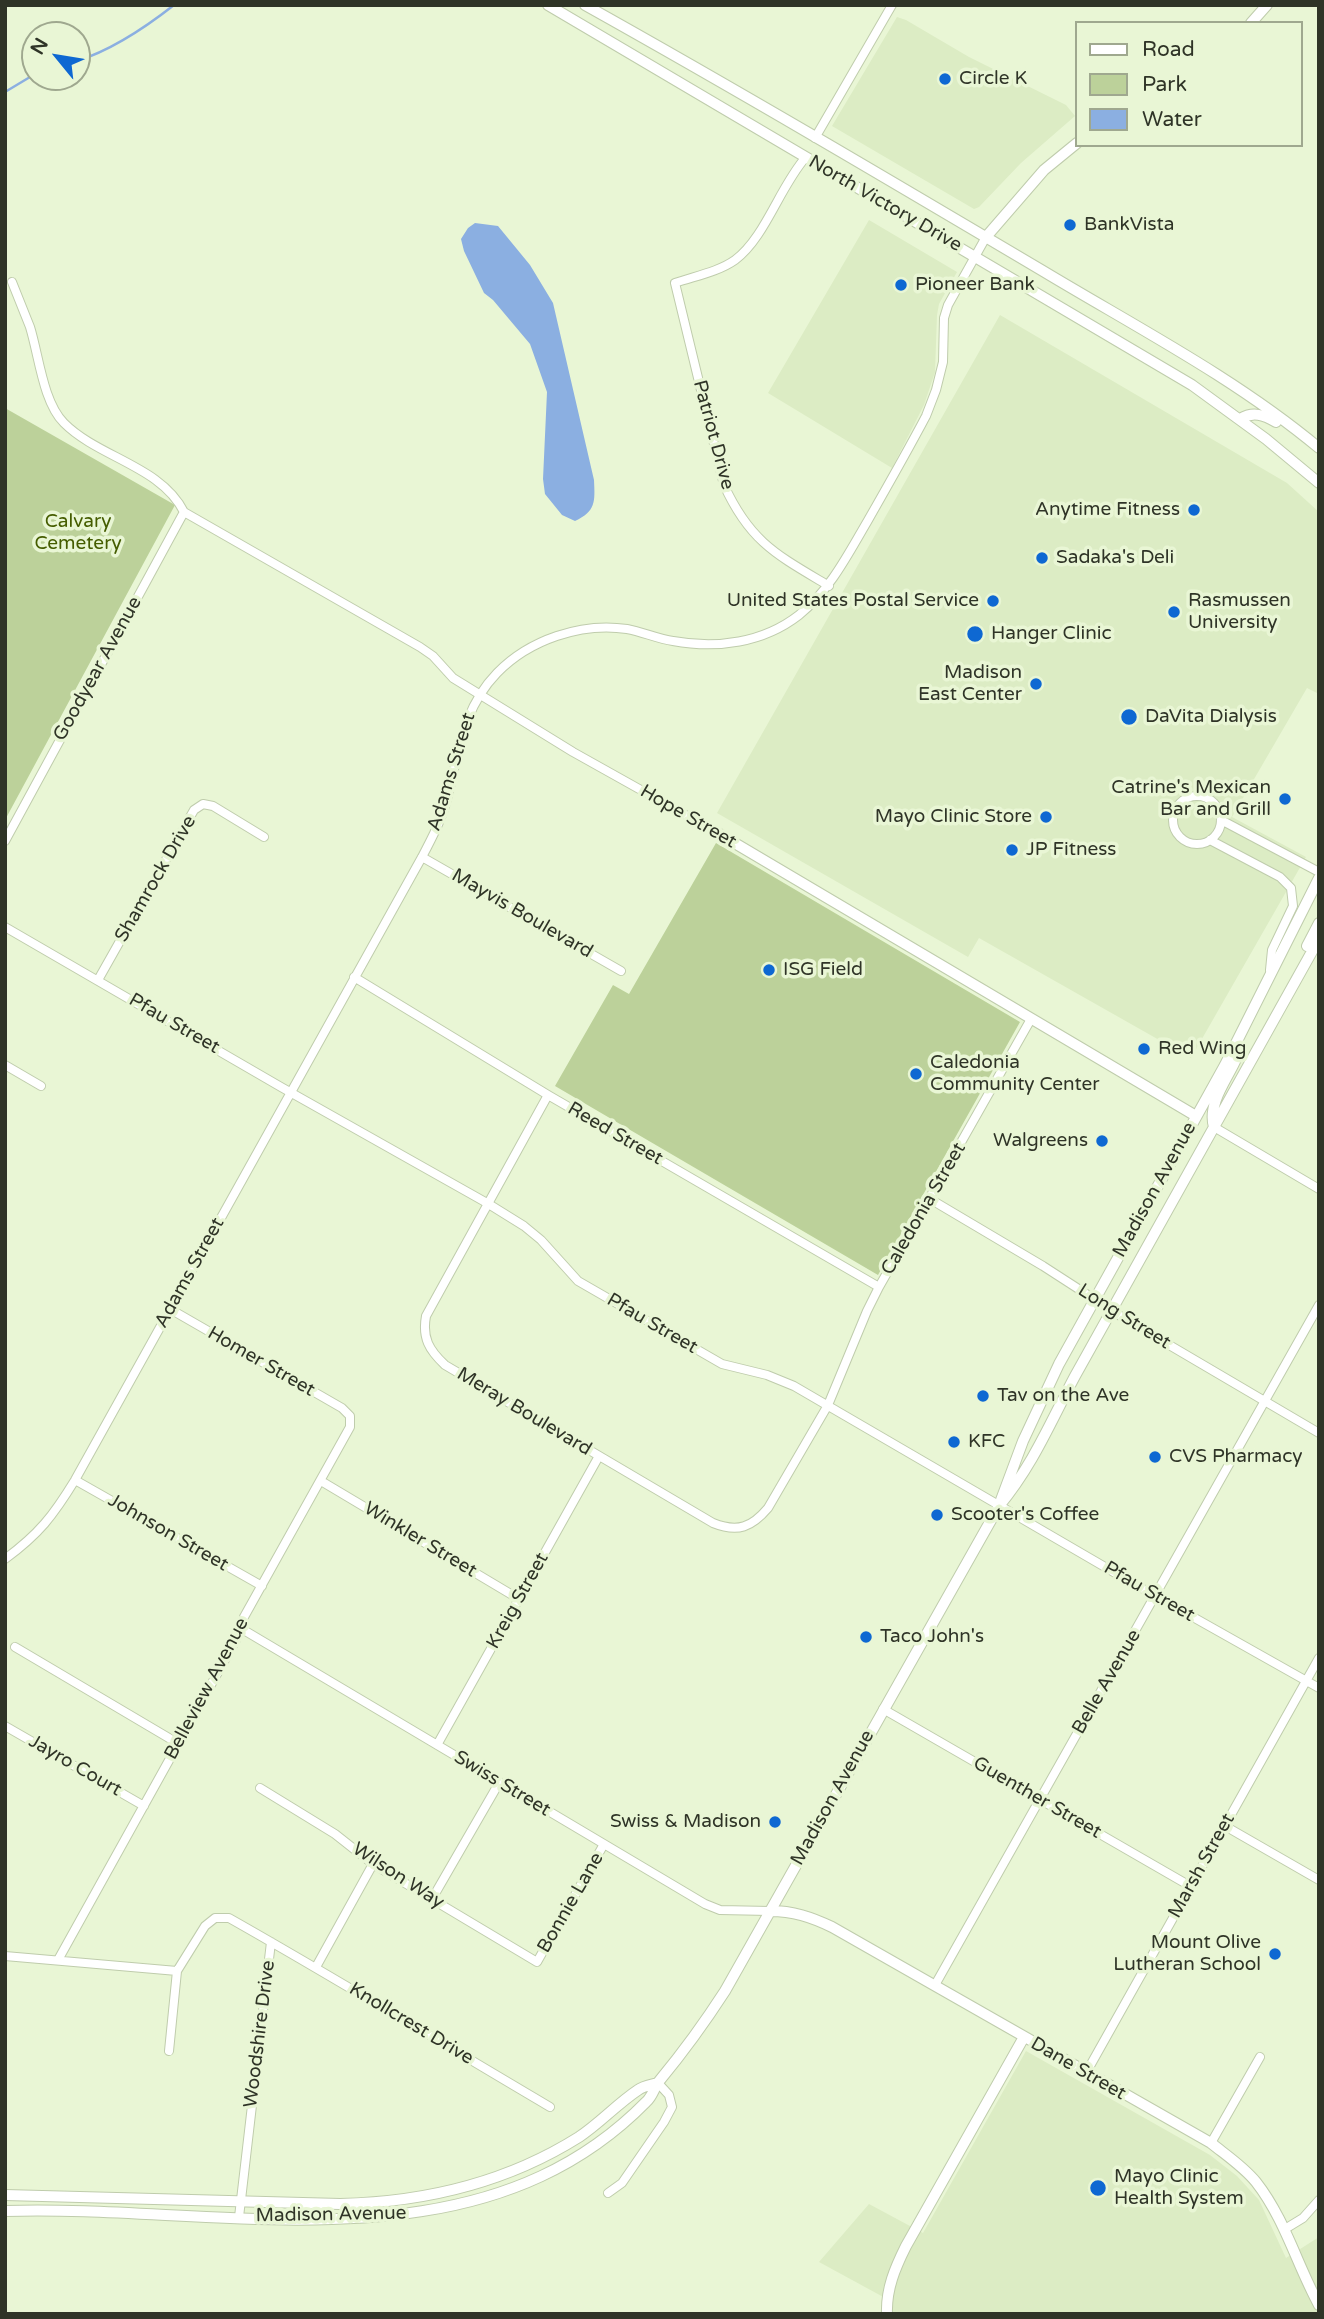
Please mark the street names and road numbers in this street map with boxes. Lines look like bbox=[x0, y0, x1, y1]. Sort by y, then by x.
street label: North Victory Drive bbox=[804, 151, 966, 257]
street label: Patriot Drive bbox=[687, 378, 739, 492]
street label: Goodyear Avenue bbox=[49, 593, 147, 745]
street label: Adams Street bbox=[423, 710, 481, 834]
street label: Hope Street bbox=[636, 780, 740, 854]
street label: Shamrock Drive bbox=[111, 812, 201, 946]
street label: Mayvis Boulevard bbox=[447, 864, 597, 964]
street label: Pfau Street bbox=[125, 989, 223, 1059]
street label: Reed Street bbox=[563, 1098, 667, 1170]
street label: Madison Avenue bbox=[1108, 1118, 1202, 1262]
street label: Caledonia Street bbox=[877, 1139, 971, 1279]
street label: Adams Street bbox=[150, 1214, 230, 1332]
street label: Long Street bbox=[1073, 1279, 1175, 1355]
street label: Pfau Street bbox=[603, 1289, 701, 1359]
street label: Homer Street bbox=[203, 1322, 319, 1402]
street label: Meray Boulevard bbox=[453, 1363, 595, 1461]
street label: Johnson Street bbox=[104, 1489, 232, 1577]
street label: Winkler Street bbox=[359, 1497, 481, 1583]
street label: Kreig Street bbox=[482, 1549, 554, 1653]
street label: Pfau Street bbox=[1100, 1557, 1198, 1627]
street label: Belleview Avenue bbox=[160, 1614, 254, 1764]
street label: Belle Avenue bbox=[1068, 1626, 1146, 1738]
street label: Madison Avenue bbox=[786, 1726, 880, 1870]
street label: Jayro Court bbox=[24, 1730, 126, 1802]
street label: Swiss Street bbox=[450, 1746, 554, 1822]
street label: Guenther Street bbox=[969, 1752, 1105, 1844]
street label: Marsh Street bbox=[1164, 1810, 1240, 1922]
street label: Wilson Way bbox=[348, 1838, 448, 1914]
street label: Bonnie Lane bbox=[533, 1849, 609, 1957]
street label: Woodshire Drive bbox=[240, 1959, 280, 2109]
street label: Knollcrest Drive bbox=[345, 1978, 477, 2070]
street label: Dane Street bbox=[1026, 2033, 1130, 2105]
street label: Madison Avenue bbox=[255, 2202, 407, 2228]

